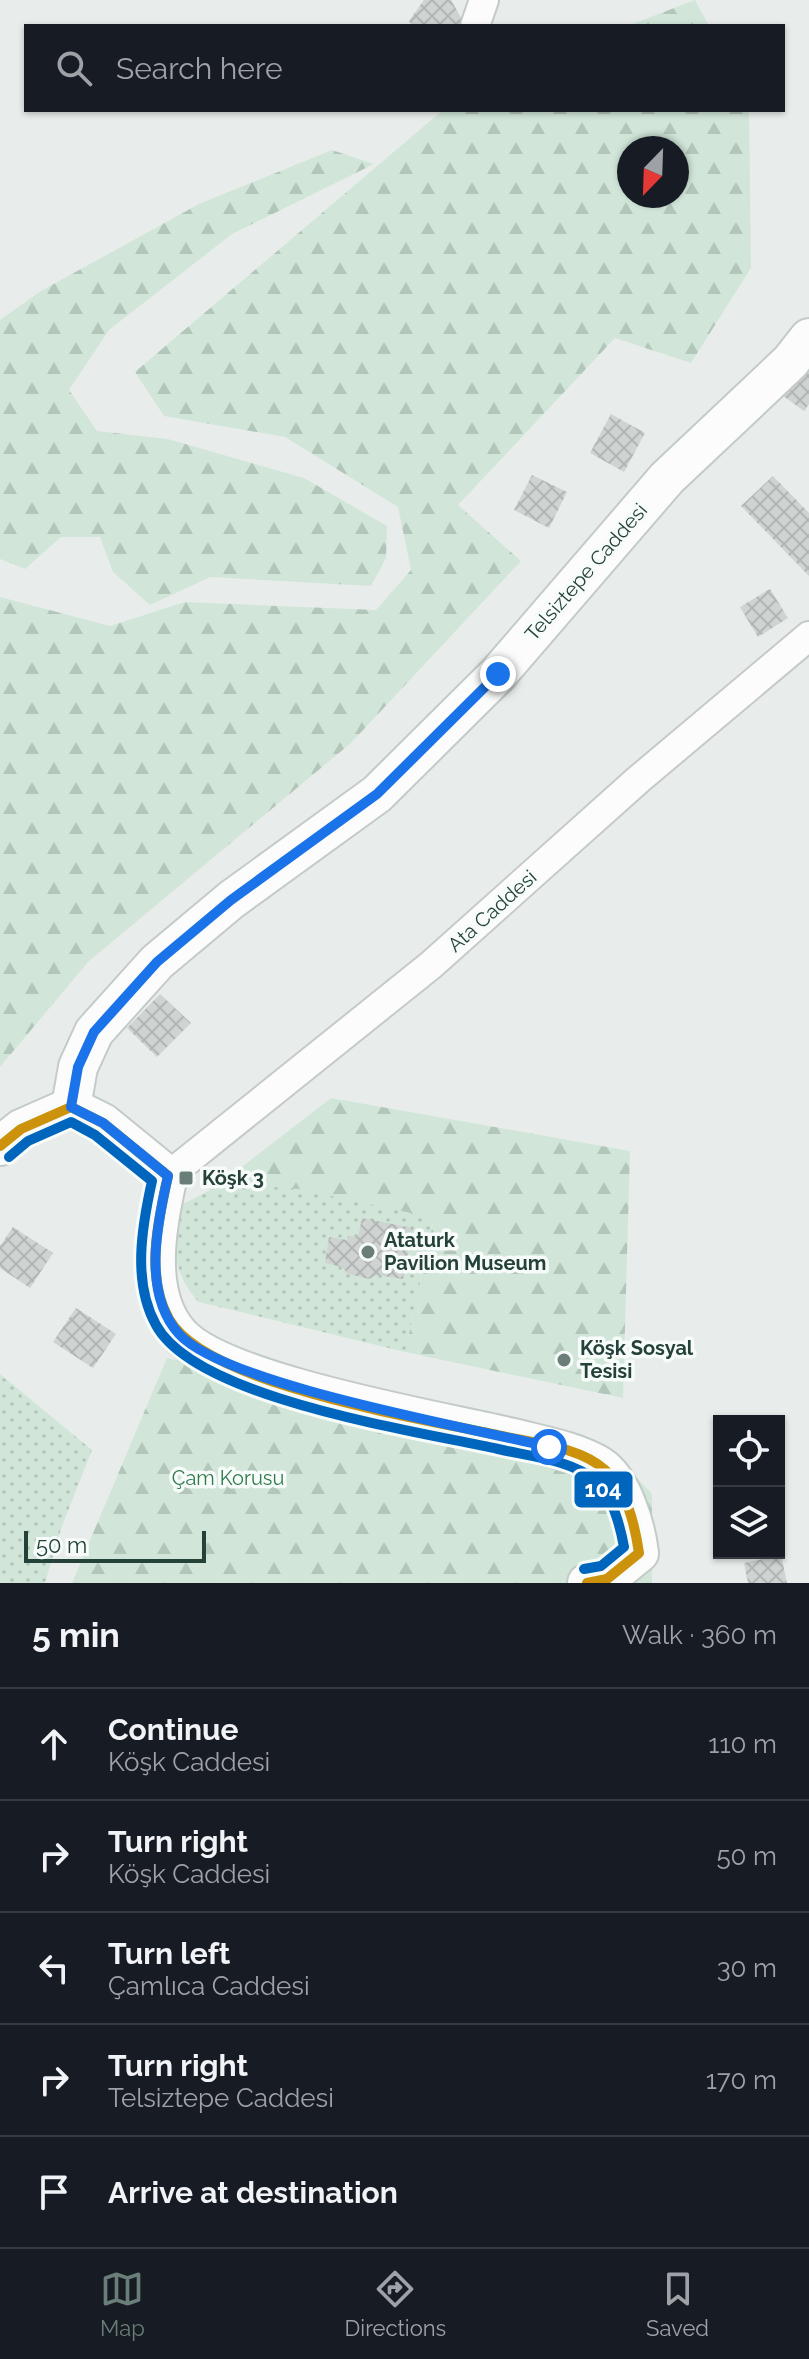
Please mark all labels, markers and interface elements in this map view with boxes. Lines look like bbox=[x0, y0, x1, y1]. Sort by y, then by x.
search box bbox=[24, 24, 785, 112]
icon: search bbox=[52, 46, 96, 90]
text: Search here bbox=[116, 51, 283, 86]
north arrow bbox=[617, 136, 689, 208]
street label: Telsiztepe Caddesi bbox=[520, 499, 652, 645]
route end bbox=[480, 656, 516, 692]
street label: Ata Caddesi bbox=[443, 865, 541, 957]
place label: Köşk 3 bbox=[202, 1166, 264, 1190]
marker: Köşk 3 bbox=[177, 1169, 195, 1187]
place label: Ataturk Pavilion Museum bbox=[384, 1228, 546, 1275]
marker: Ataturk Pavilion Museum bbox=[359, 1243, 377, 1261]
place label: Köşk Sosyal Tesisi bbox=[580, 1336, 694, 1383]
marker: Köşk Sosyal Tesisi bbox=[555, 1351, 573, 1369]
map controls bbox=[713, 1415, 785, 1559]
button: locate bbox=[713, 1415, 785, 1487]
route start bbox=[531, 1429, 567, 1465]
park label: Çam Korusu bbox=[172, 1466, 284, 1490]
line badge: 104 bbox=[573, 1470, 634, 1509]
text: 104 bbox=[585, 1476, 621, 1502]
button: layers bbox=[713, 1487, 785, 1559]
scale bar bbox=[24, 1527, 206, 1563]
text: 50 m bbox=[36, 1532, 87, 1558]
text: 5 min bbox=[32, 1615, 120, 1655]
text: Walk · 360 m bbox=[622, 1620, 777, 1650]
text: Continue bbox=[108, 1712, 239, 1747]
icon: ahead bbox=[32, 1722, 76, 1766]
text: 110 m bbox=[708, 1729, 777, 1759]
text: Köşk Caddesi bbox=[108, 1747, 270, 1777]
text: Turn right bbox=[108, 1824, 248, 1859]
icon: right bbox=[32, 1834, 76, 1878]
text: 50 m bbox=[716, 1841, 777, 1871]
text: Köşk Caddesi bbox=[108, 1859, 270, 1889]
text: Turn left bbox=[108, 1936, 230, 1971]
icon: left bbox=[32, 1946, 76, 1990]
text: 30 m bbox=[717, 1953, 777, 1983]
text: Çamlıca Caddesi bbox=[108, 1971, 310, 2001]
text: Turn right bbox=[108, 2048, 248, 2083]
icon: right bbox=[32, 2058, 76, 2102]
text: 170 m bbox=[706, 2065, 777, 2095]
text: Telsiztepe Caddesi bbox=[108, 2083, 334, 2113]
icon: arrive bbox=[32, 2170, 76, 2214]
text: Arrive at destination bbox=[108, 2175, 398, 2210]
tab: Map bbox=[100, 2267, 145, 2341]
tab: Directions bbox=[345, 2267, 446, 2341]
tab: Saved bbox=[646, 2267, 709, 2341]

